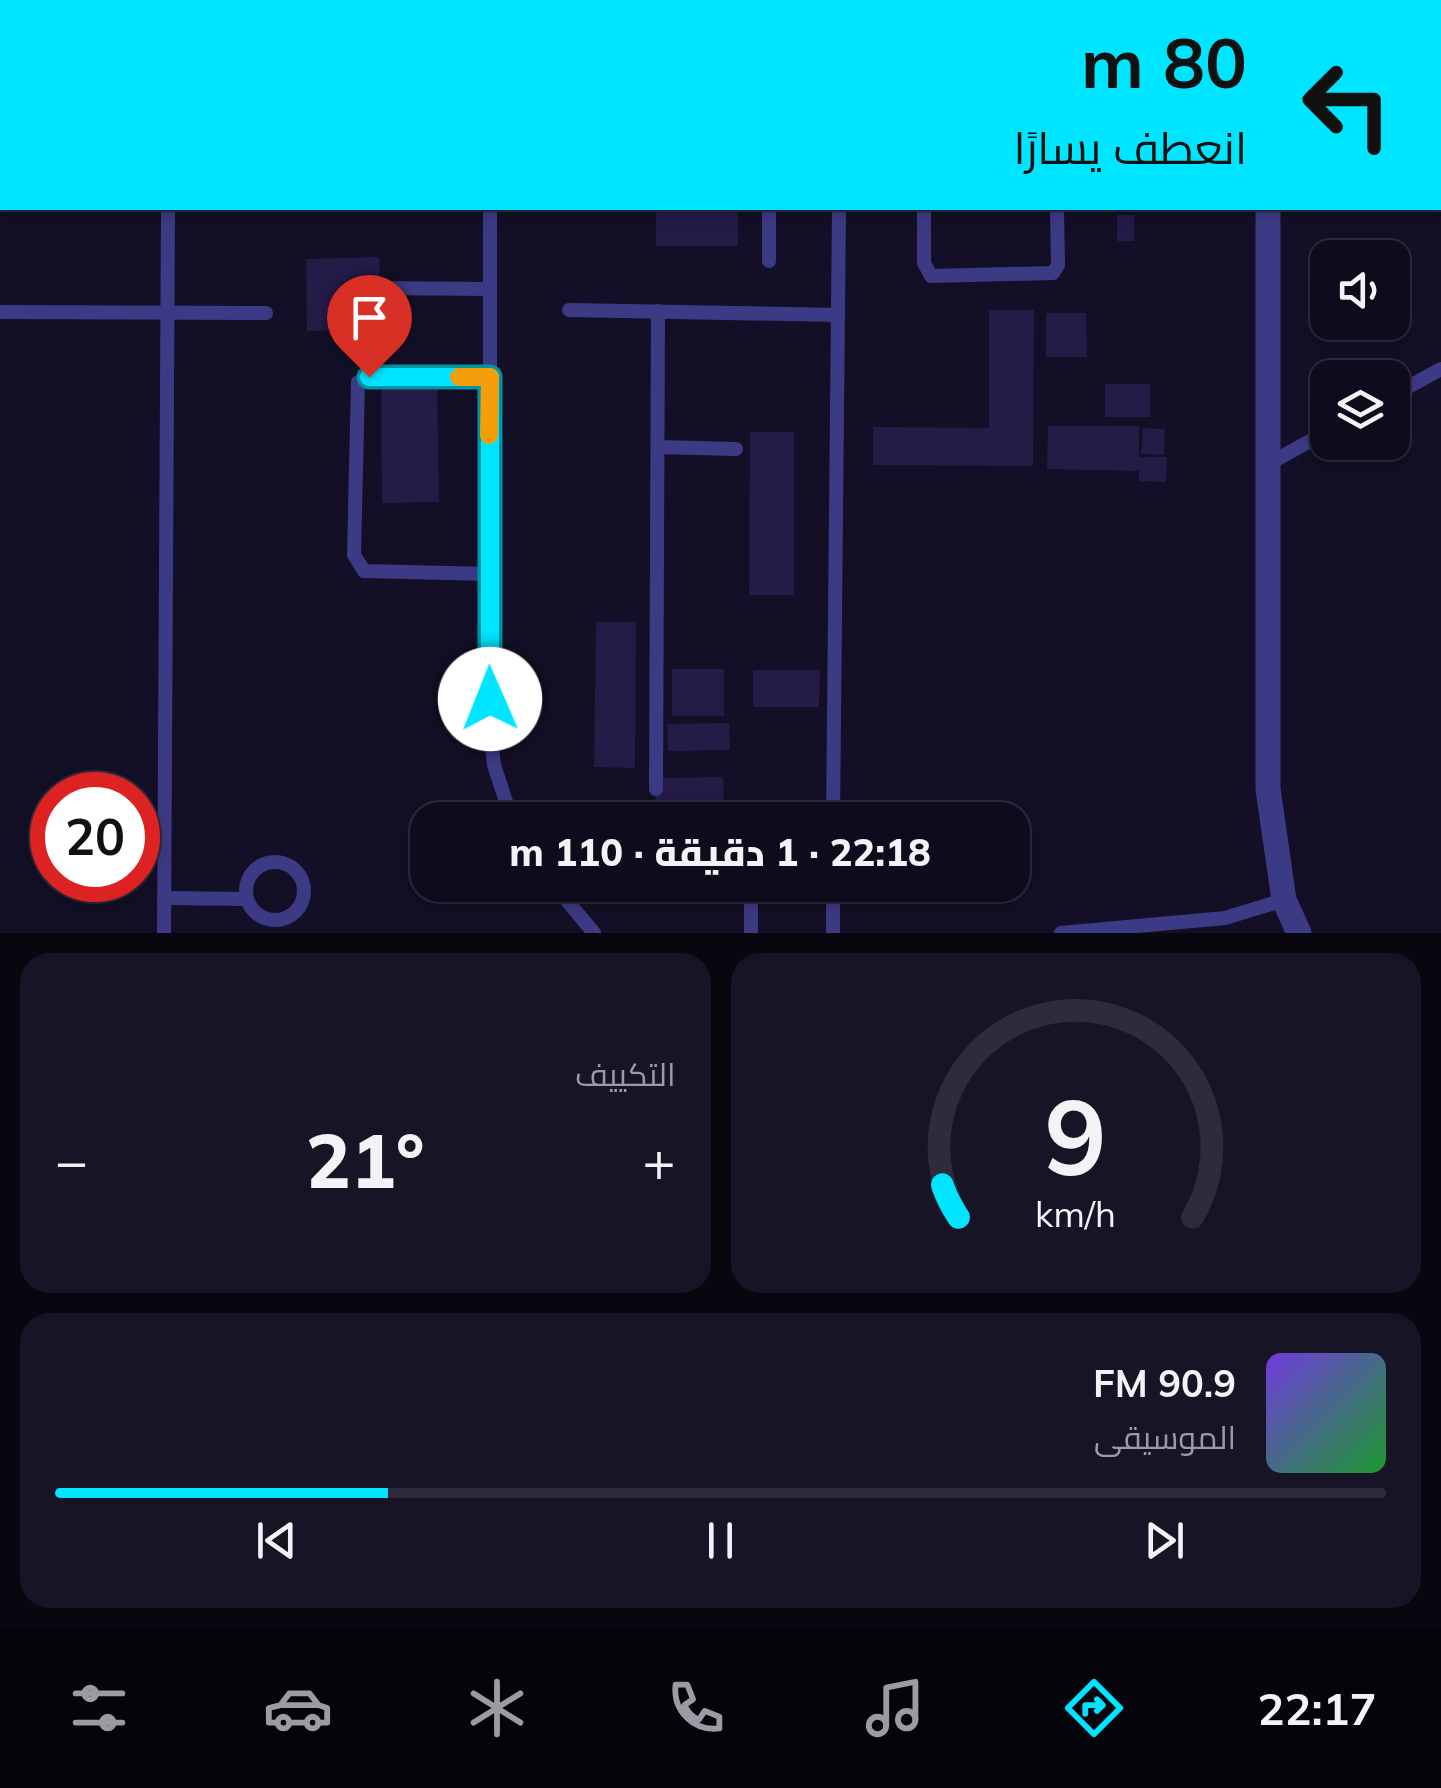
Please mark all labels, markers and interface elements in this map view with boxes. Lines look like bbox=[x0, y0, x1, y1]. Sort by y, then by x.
text: 80 m bbox=[1081, 18, 1247, 106]
icon: left bbox=[1282, 40, 1412, 170]
text: انعطف يسارًا bbox=[1013, 119, 1247, 175]
map controls bbox=[1310, 240, 1410, 460]
button: sound bbox=[1310, 240, 1410, 340]
pin bbox=[327, 275, 412, 378]
icon: arrive bbox=[342, 290, 397, 345]
button: layers bbox=[1310, 360, 1410, 460]
position arrow bbox=[438, 647, 542, 751]
speed limit sign: 20 bbox=[30, 772, 160, 902]
text: 22:18 · 1 دقيقة · 110 m bbox=[509, 828, 931, 876]
text: التكييف bbox=[575, 1054, 676, 1094]
text: 9 bbox=[1045, 1070, 1107, 1201]
text: 21° bbox=[306, 1113, 425, 1207]
text: − bbox=[55, 1126, 88, 1195]
text: + bbox=[642, 1126, 676, 1195]
text: km/h bbox=[1035, 1191, 1116, 1236]
text: 90.9 FM bbox=[1093, 1359, 1236, 1407]
text: الموسيقى bbox=[1094, 1417, 1236, 1457]
icon: previous bbox=[249, 1513, 304, 1568]
icon: pause bbox=[693, 1513, 748, 1568]
icon: next bbox=[1137, 1513, 1192, 1568]
icon: filters bbox=[64, 1673, 134, 1743]
icon: car bbox=[263, 1673, 333, 1743]
icon: climate bbox=[462, 1673, 532, 1743]
icon: phone bbox=[661, 1673, 731, 1743]
icon: music bbox=[860, 1673, 930, 1743]
icon: directions bbox=[1059, 1673, 1129, 1743]
text: 22:17 bbox=[1257, 1680, 1377, 1736]

